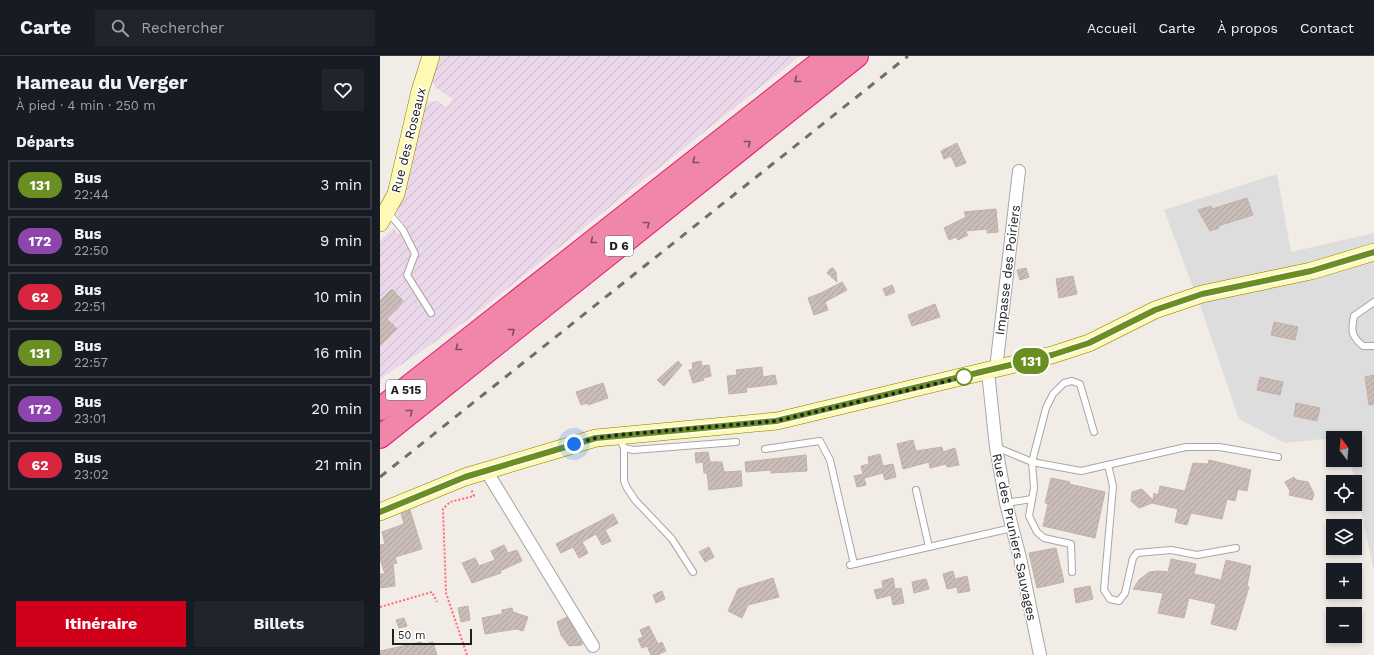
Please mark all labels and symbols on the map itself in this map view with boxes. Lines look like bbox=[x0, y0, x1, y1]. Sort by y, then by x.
one-way arrow bbox=[795, 76, 802, 83]
street label: Rue des Roseaux bbox=[388, 86, 429, 194]
one-way arrow bbox=[744, 141, 751, 148]
one-way arrow bbox=[693, 156, 700, 163]
street label: Impasse des Poiriers bbox=[992, 204, 1023, 336]
one-way arrow bbox=[642, 222, 649, 229]
road number: D 6 bbox=[605, 236, 633, 256]
one-way arrow bbox=[591, 237, 598, 244]
one-way arrow bbox=[508, 329, 515, 336]
one-way arrow bbox=[456, 343, 463, 350]
line badge: 131 bbox=[1008, 348, 1054, 374]
unlabelled marker bbox=[955, 368, 973, 386]
road number: A 515 bbox=[386, 380, 426, 400]
one-way arrow bbox=[406, 410, 413, 417]
north arrow bbox=[1326, 431, 1362, 467]
your location bbox=[564, 434, 584, 454]
street label: Rue des Pruniers Sauvages bbox=[989, 452, 1040, 622]
scale bar bbox=[392, 627, 472, 646]

